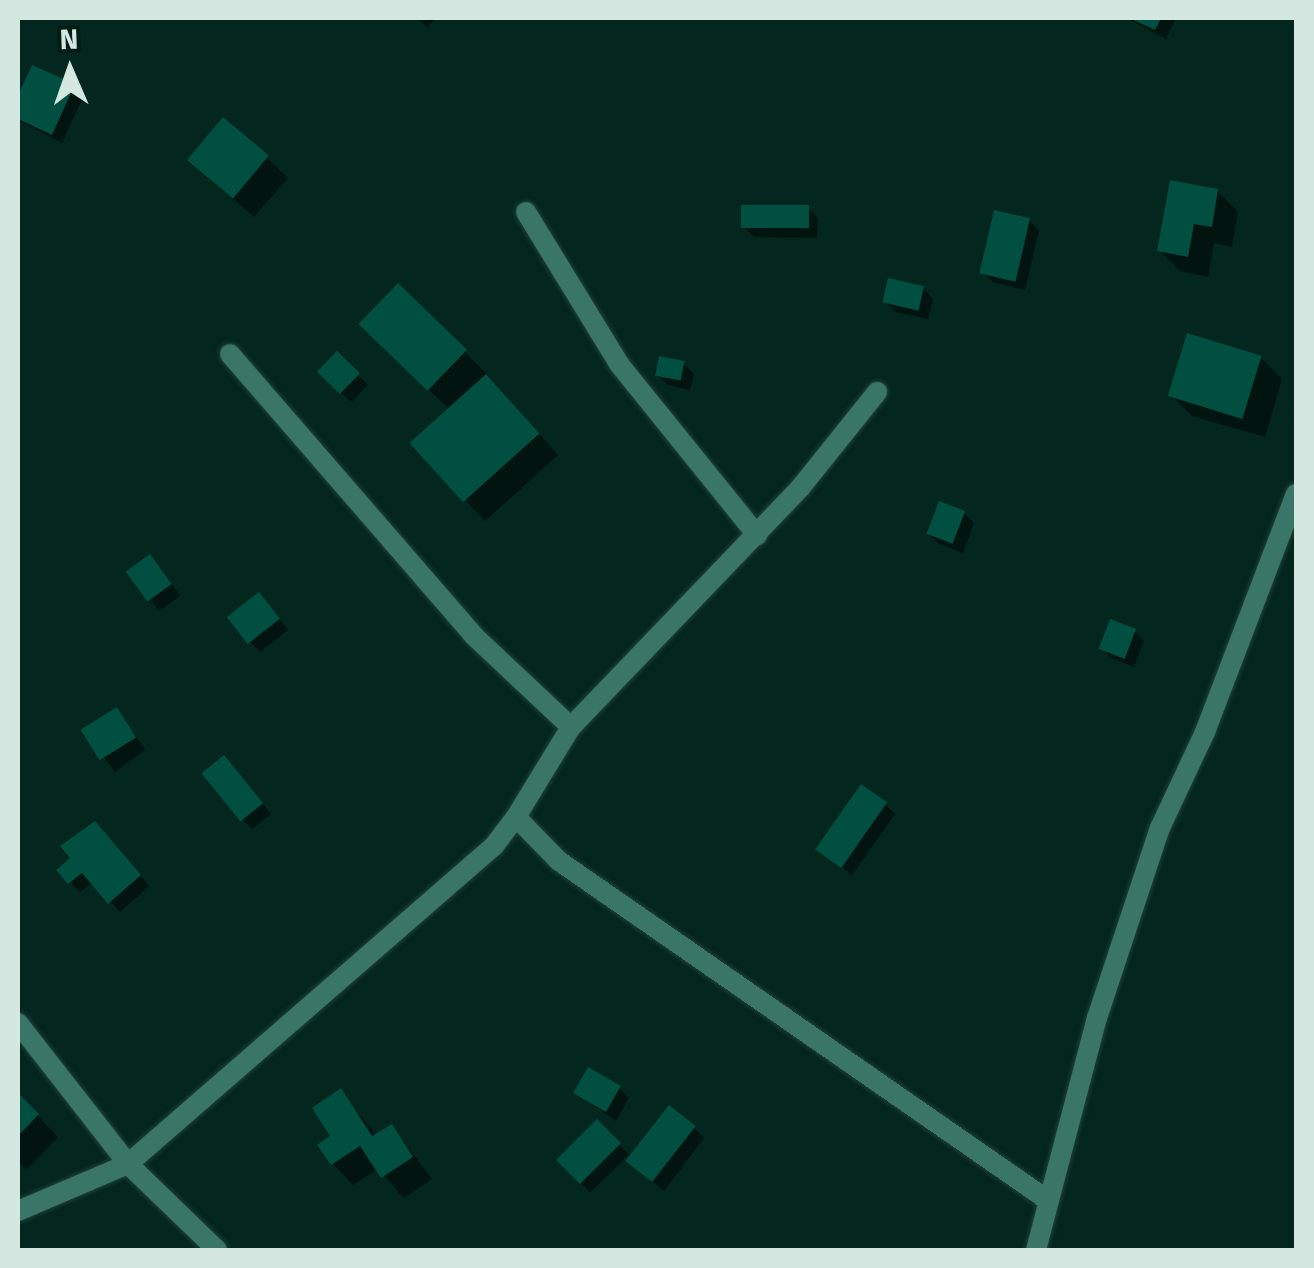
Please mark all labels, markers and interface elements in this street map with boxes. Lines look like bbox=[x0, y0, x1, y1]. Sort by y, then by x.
north arrow bbox=[20, 20, 120, 120]
text: N bbox=[59, 23, 79, 56]

